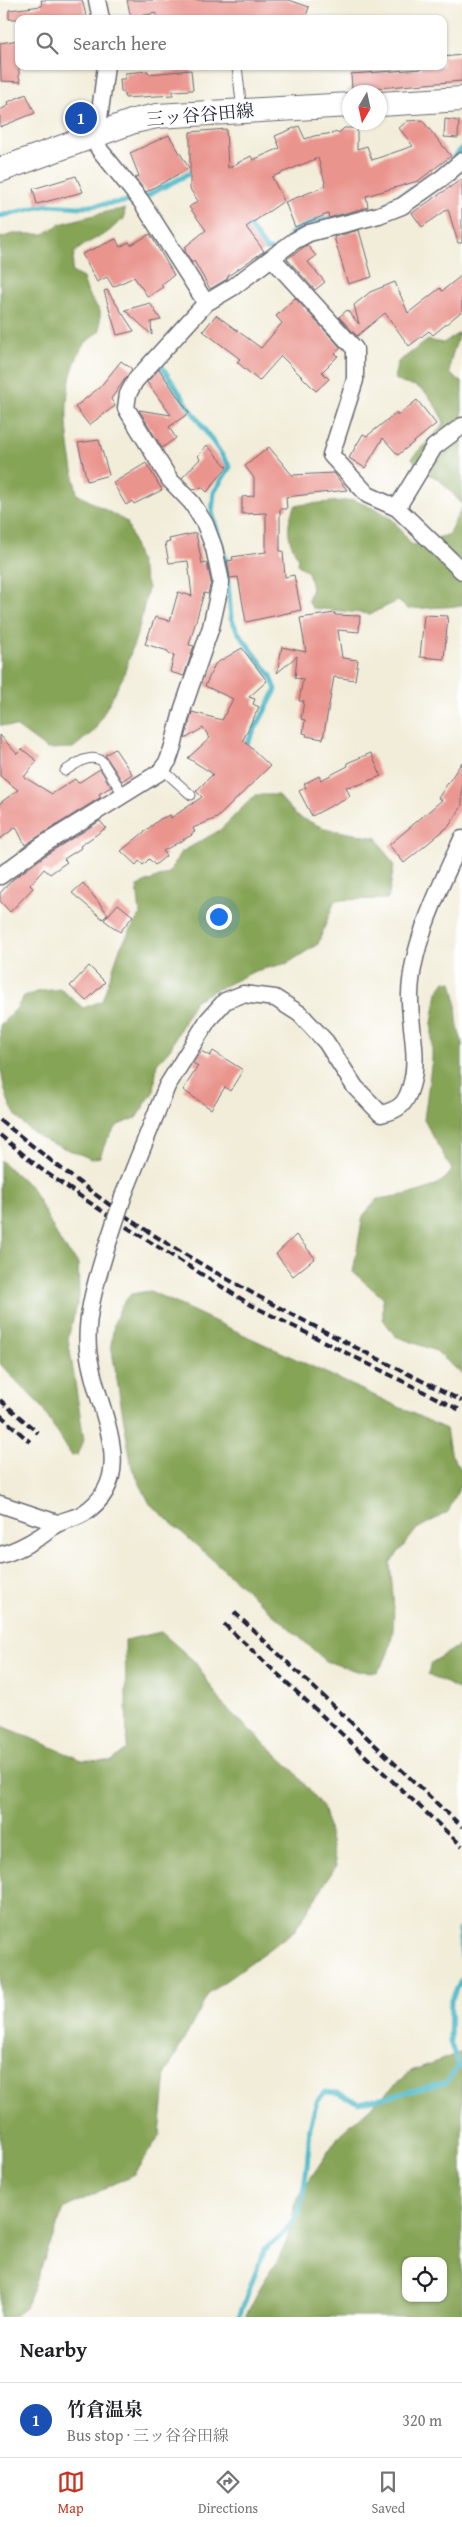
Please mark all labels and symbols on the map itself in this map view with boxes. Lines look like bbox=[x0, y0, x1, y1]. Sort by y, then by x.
north arrow bbox=[342, 85, 387, 130]
street label: 三ッ谷谷田線 bbox=[145, 96, 255, 133]
pin: 1 bbox=[65, 99, 97, 137]
your location bbox=[206, 904, 232, 930]

